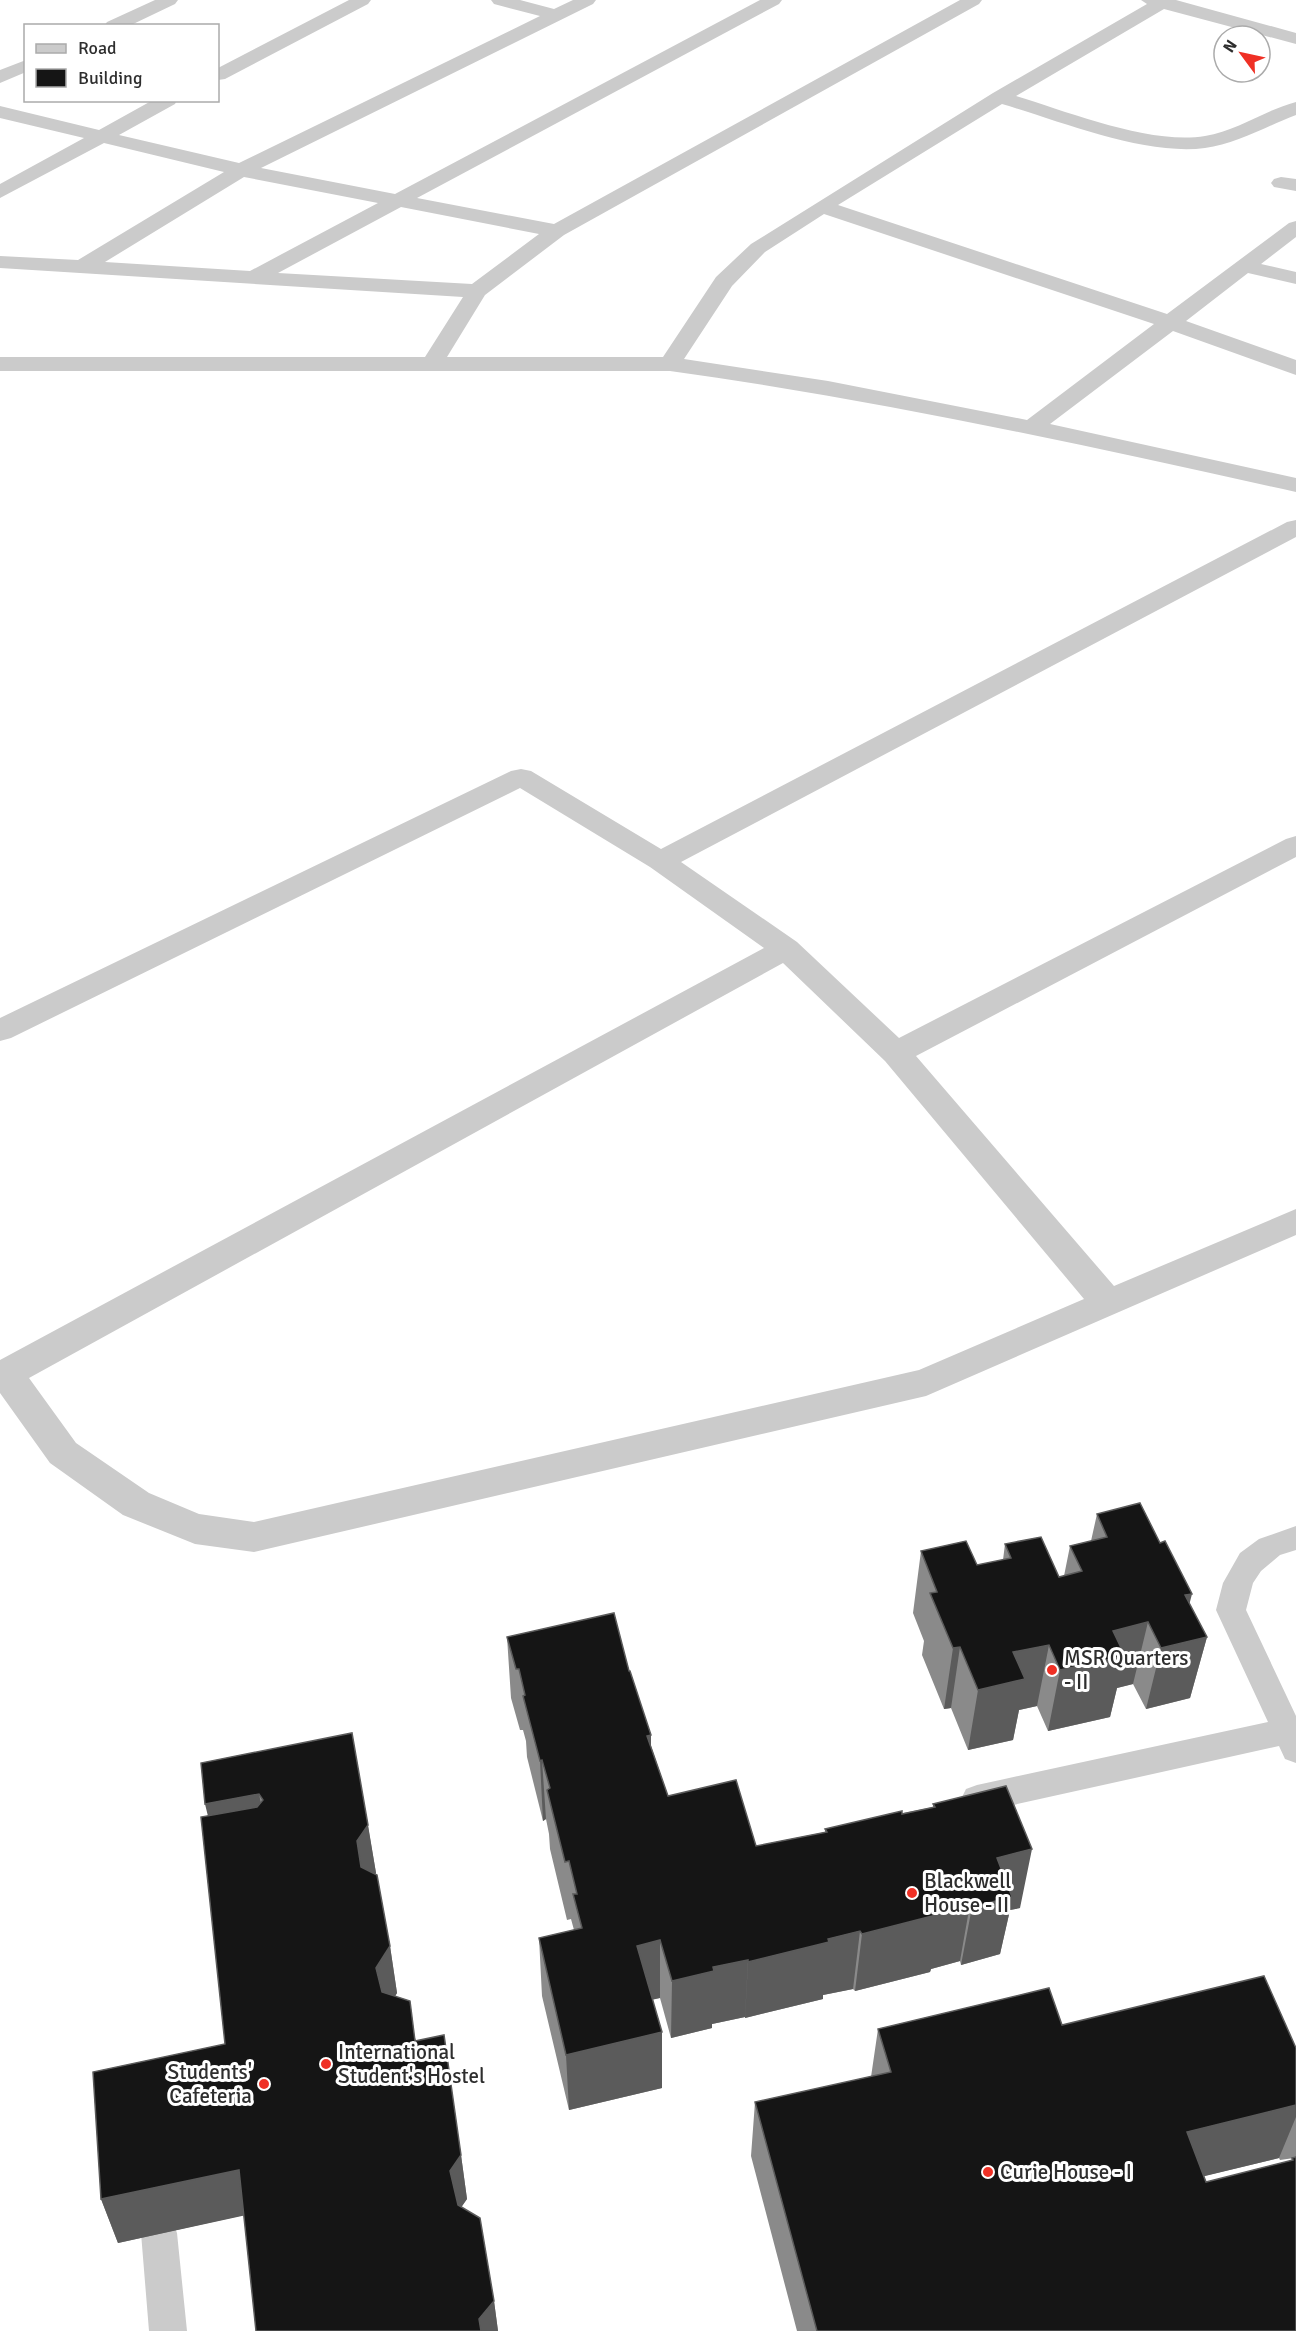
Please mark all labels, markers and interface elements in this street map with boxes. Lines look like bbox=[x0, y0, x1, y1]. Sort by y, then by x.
legend bbox=[24, 24, 219, 102]
north arrow bbox=[1212, 24, 1272, 84]
text: N bbox=[1219, 36, 1242, 56]
text: Road bbox=[78, 37, 117, 59]
text: Building bbox=[78, 67, 142, 89]
place label: MSR Quarters - II bbox=[1064, 1645, 1188, 1695]
marker: MSR Quarters - II bbox=[1045, 1663, 1059, 1677]
place label: Blackwell House - II bbox=[924, 1868, 1011, 1918]
marker: Blackwell House - II bbox=[905, 1886, 919, 1900]
place label: International Student's Hostel bbox=[338, 2039, 485, 2089]
marker: International Student's Hostel bbox=[319, 2057, 333, 2071]
place label: Students' Cafeteria bbox=[168, 2059, 252, 2109]
marker: Students' Cafeteria bbox=[257, 2077, 271, 2091]
place label: Curie House - I bbox=[1000, 2159, 1132, 2185]
marker: Curie House - I bbox=[981, 2165, 995, 2179]

